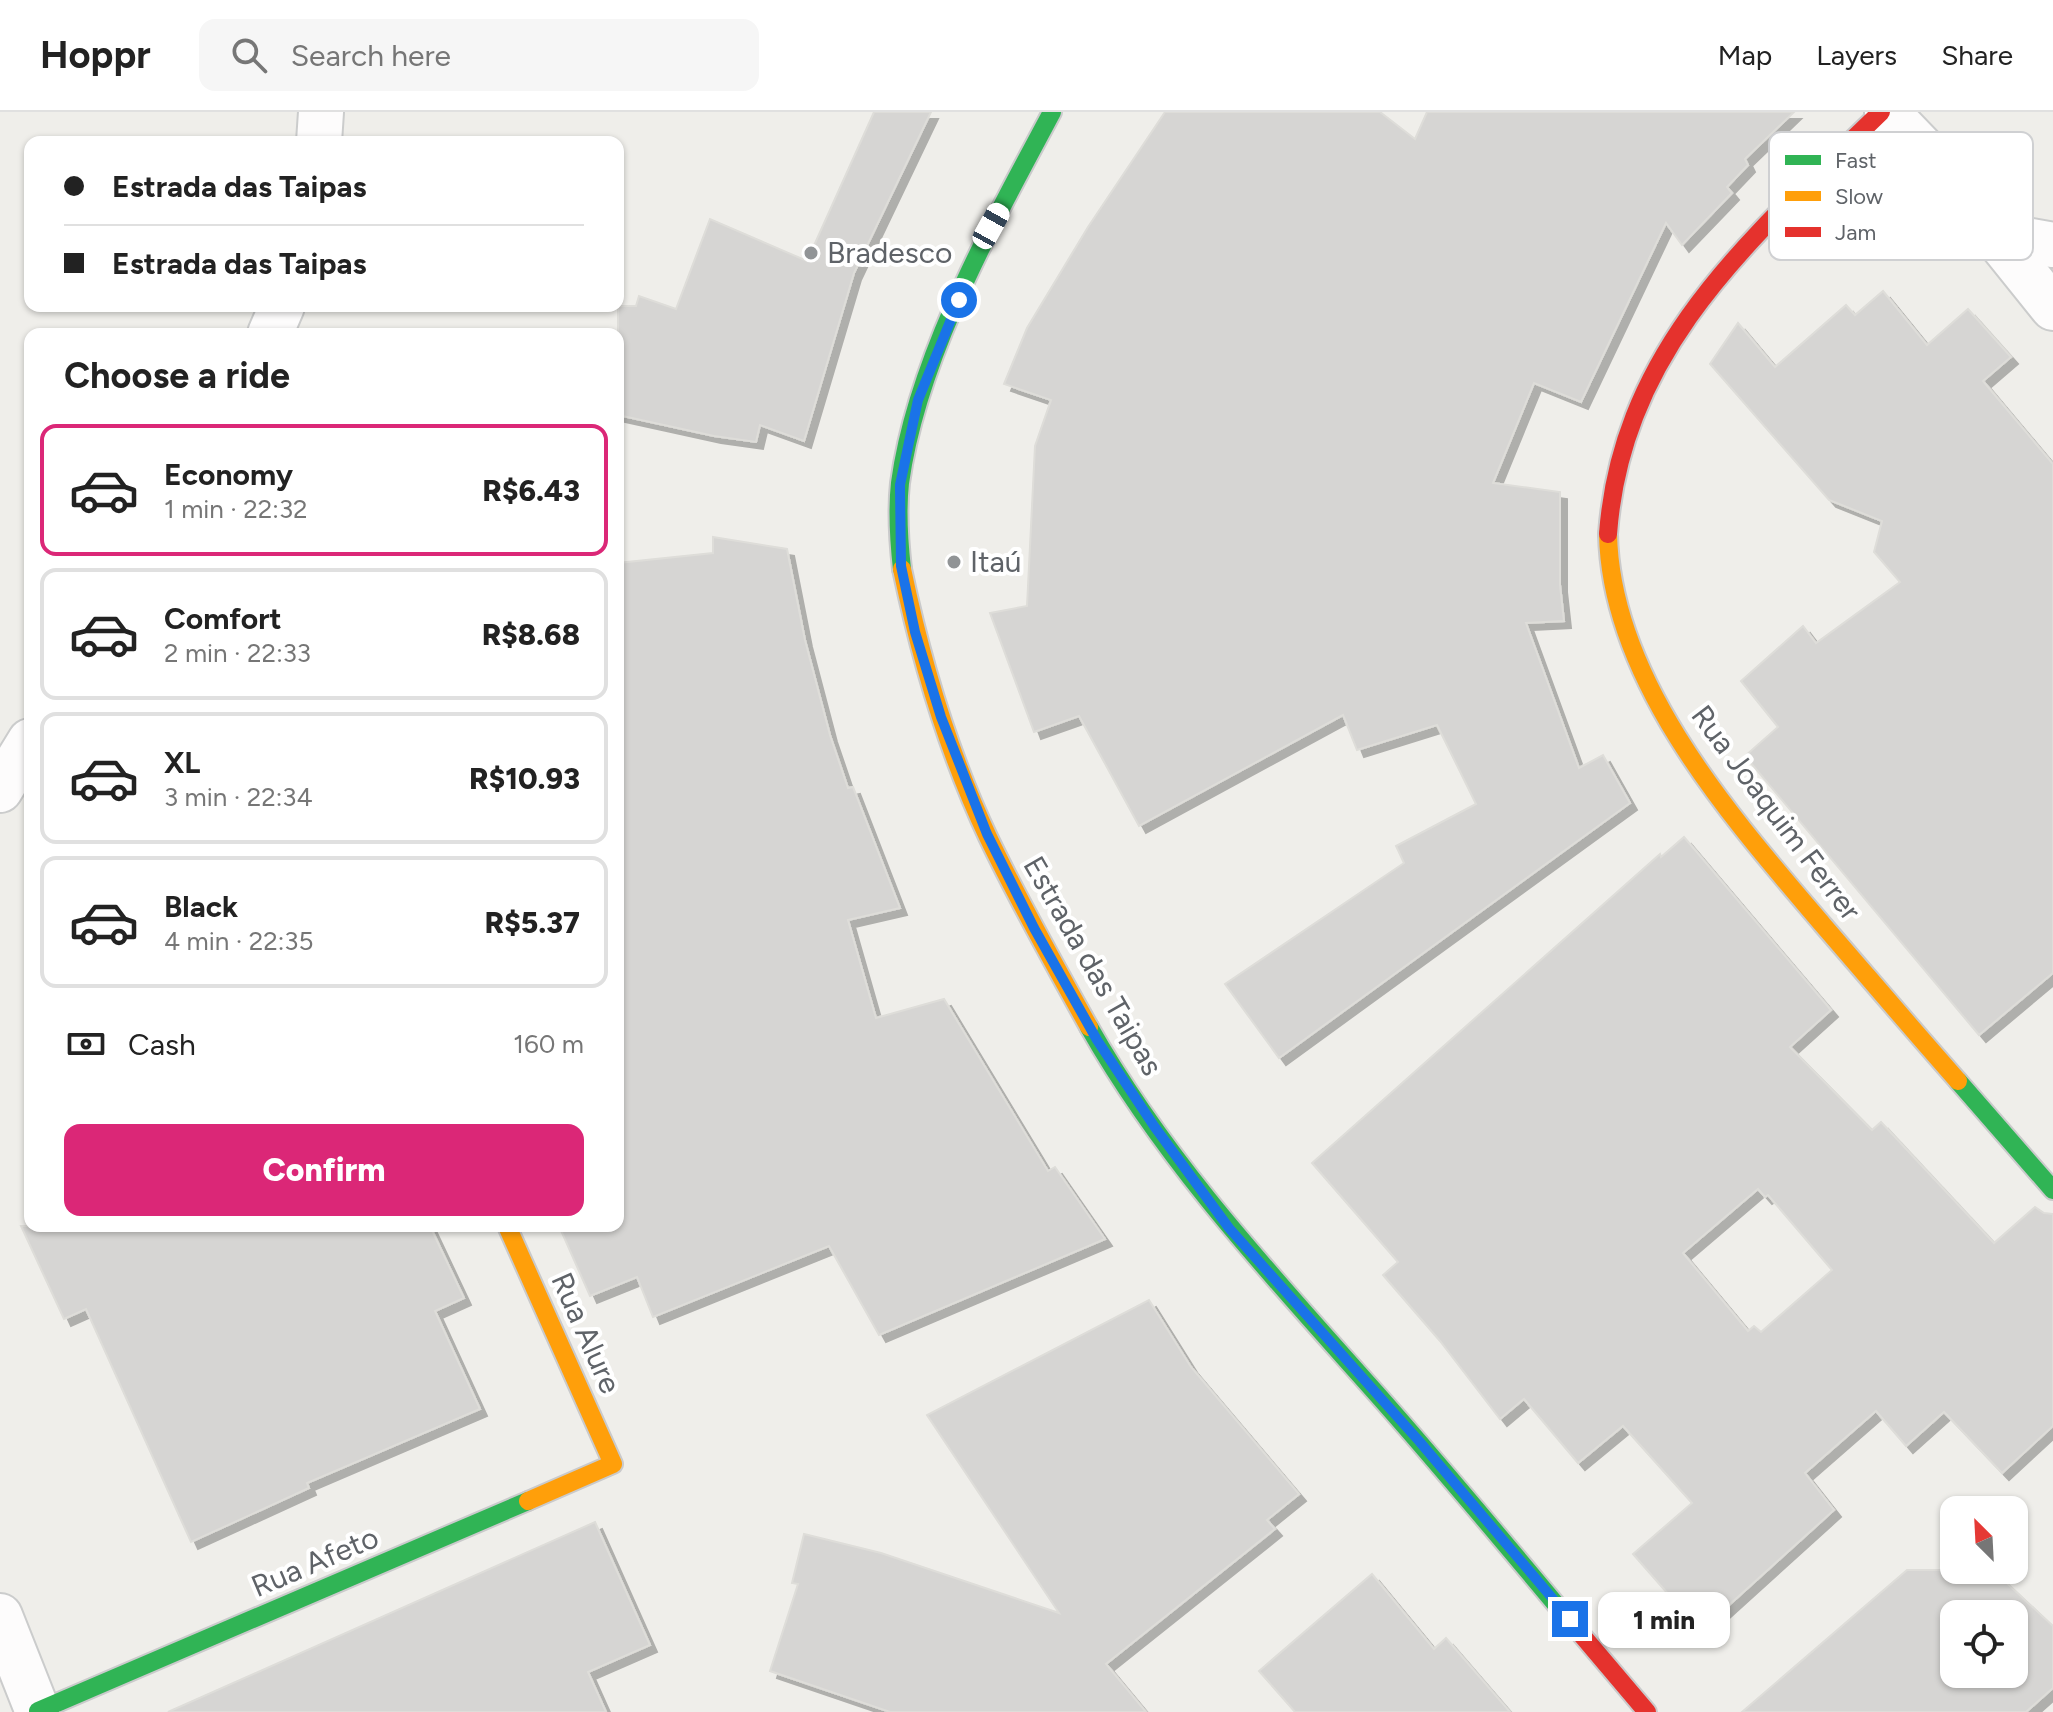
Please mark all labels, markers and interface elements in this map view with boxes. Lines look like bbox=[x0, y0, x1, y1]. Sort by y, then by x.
search box bbox=[199, 19, 759, 91]
text: Hoppr bbox=[40, 32, 151, 78]
icon: search bbox=[227, 33, 271, 77]
text: Search here bbox=[291, 37, 451, 74]
text: Map bbox=[1718, 38, 1772, 72]
text: Layers bbox=[1816, 38, 1897, 72]
text: Share bbox=[1941, 38, 2013, 72]
legend bbox=[1769, 132, 2033, 260]
text: Fast bbox=[1835, 147, 1877, 174]
text: Estrada das Taipas bbox=[112, 168, 366, 205]
text: Slow bbox=[1835, 183, 1884, 210]
car bbox=[969, 199, 1013, 253]
text: Jam bbox=[1835, 219, 1876, 246]
place label: Bradesco bbox=[827, 234, 952, 271]
marker: Bradesco bbox=[802, 244, 820, 262]
text: Estrada das Taipas bbox=[112, 245, 366, 282]
route start bbox=[941, 282, 977, 318]
text: Choose a ride bbox=[64, 354, 290, 397]
icon: car bbox=[68, 454, 140, 526]
text: Economy bbox=[164, 456, 293, 493]
text: R$6.43 bbox=[482, 472, 580, 509]
text: 1 min · 22:32 bbox=[164, 493, 308, 525]
place label: Itaú bbox=[970, 543, 1021, 580]
marker: Itaú bbox=[945, 553, 963, 571]
icon: car bbox=[68, 598, 140, 670]
text: Comfort bbox=[164, 600, 282, 637]
text: R$8.68 bbox=[482, 616, 580, 653]
text: 2 min · 22:33 bbox=[164, 637, 311, 669]
street label: Rua Joaquim Ferrer bbox=[1683, 698, 1869, 928]
icon: car bbox=[68, 742, 140, 814]
text: XL bbox=[164, 744, 200, 781]
text: R$10.93 bbox=[469, 760, 580, 797]
text: 3 min · 22:34 bbox=[164, 781, 313, 813]
street label: Estrada das Taipas bbox=[1016, 850, 1171, 1082]
icon: car bbox=[68, 886, 140, 958]
text: Black bbox=[164, 888, 238, 925]
text: R$5.37 bbox=[485, 904, 580, 941]
text: 4 min · 22:35 bbox=[164, 925, 313, 957]
icon: cash bbox=[64, 1022, 108, 1066]
text: Cash bbox=[128, 1026, 196, 1063]
text: 160 m bbox=[513, 1028, 584, 1060]
button: Confirm bbox=[64, 1124, 584, 1216]
street label: Rua Alure bbox=[543, 1267, 629, 1399]
north arrow bbox=[1940, 1496, 2028, 1584]
map controls bbox=[1940, 1496, 2028, 1688]
street label: Rua Afeto bbox=[246, 1518, 384, 1605]
callout: 1 min bbox=[1598, 1591, 1730, 1647]
button: locate bbox=[1940, 1600, 2028, 1688]
route end bbox=[1552, 1601, 1588, 1637]
text: 1 min bbox=[1633, 1604, 1695, 1636]

